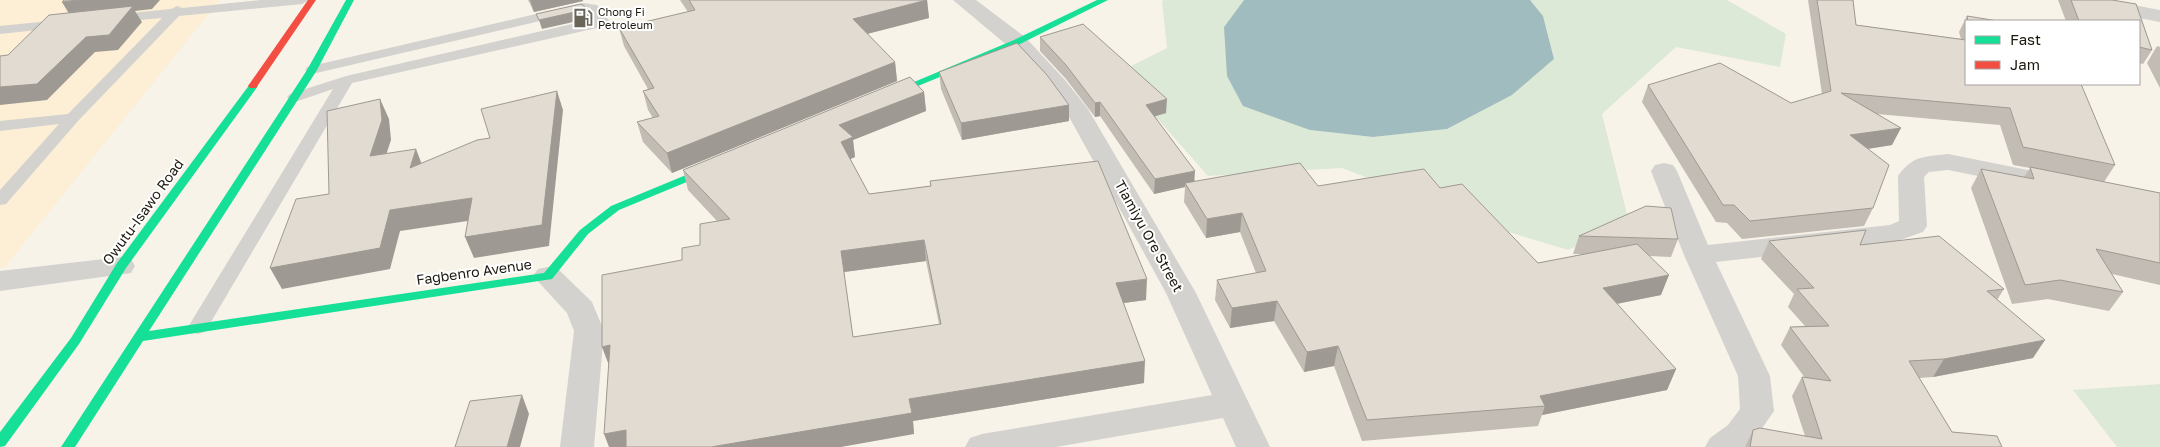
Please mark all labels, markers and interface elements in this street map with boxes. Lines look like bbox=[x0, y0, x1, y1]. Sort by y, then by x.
place label: Chong Fi Petroleum bbox=[598, 5, 653, 31]
fuel station icon: Chong Fi Petroleum bbox=[572, 7, 594, 29]
legend bbox=[1965, 20, 2140, 85]
text: Fast bbox=[2010, 30, 2041, 48]
text: Jam bbox=[2010, 55, 2040, 73]
street label: Owutu-Isawo Road bbox=[99, 156, 187, 268]
street label: Tiamiyu Ore Street bbox=[1112, 177, 1187, 295]
street label: Fagbenro Avenue bbox=[415, 255, 533, 288]

